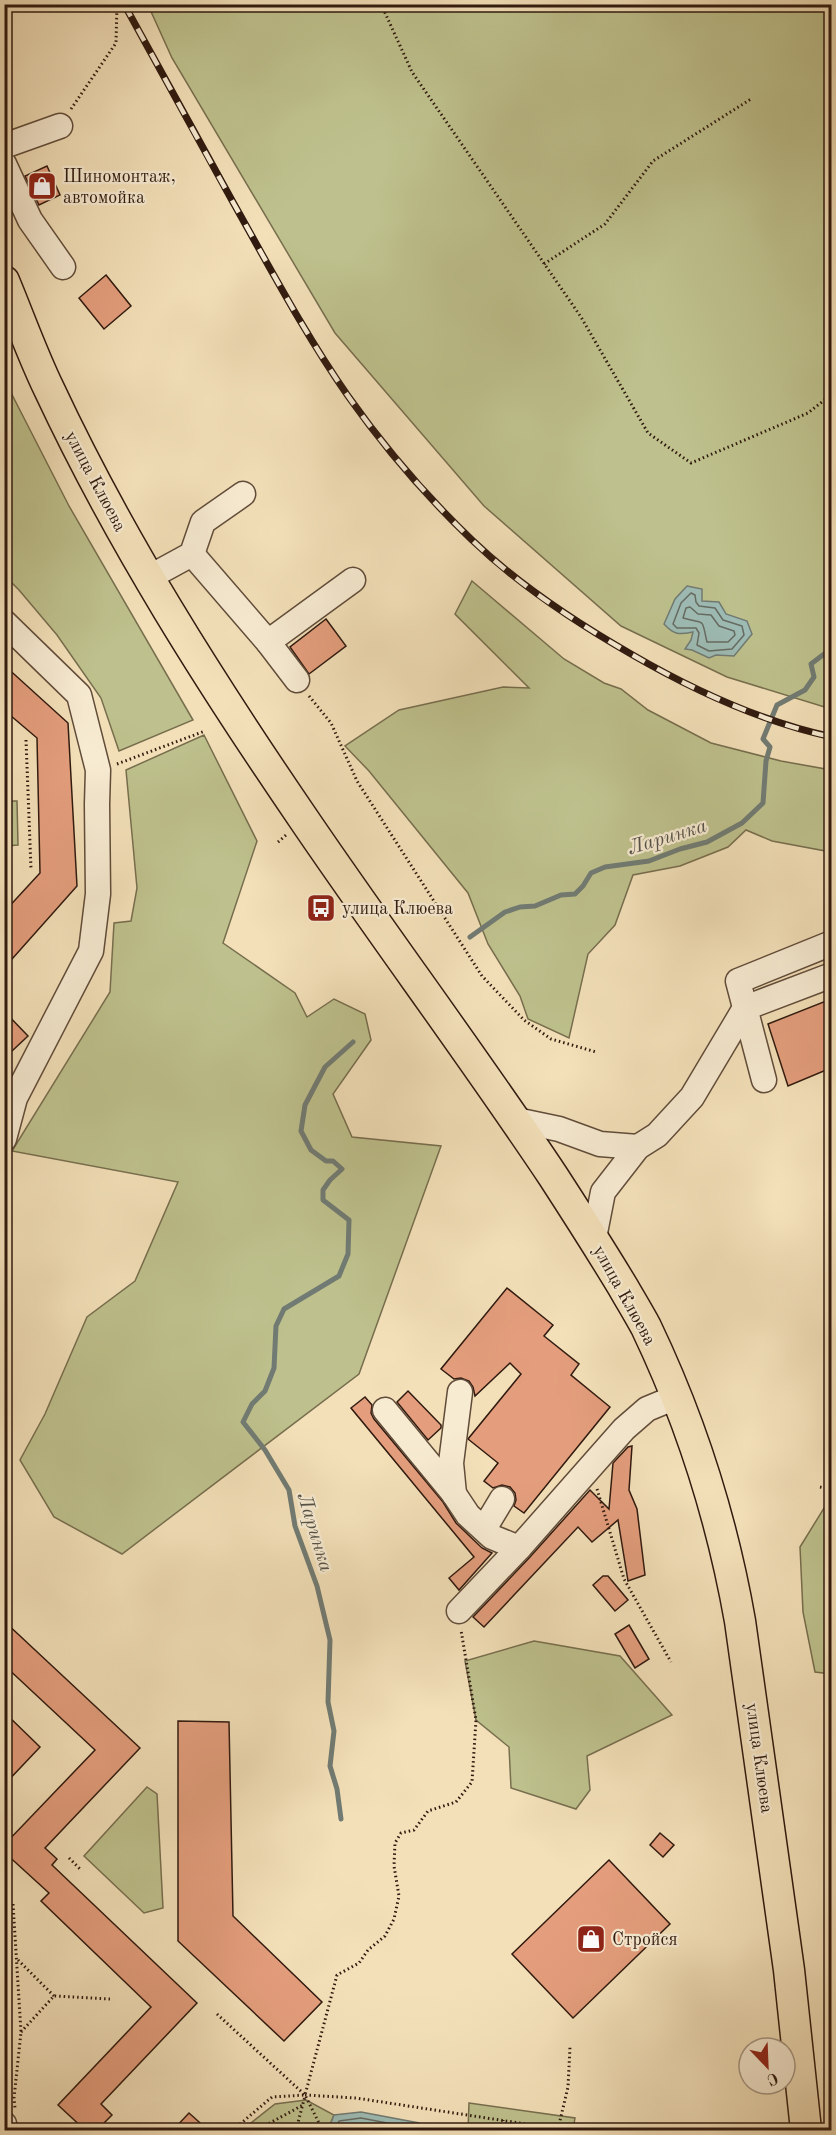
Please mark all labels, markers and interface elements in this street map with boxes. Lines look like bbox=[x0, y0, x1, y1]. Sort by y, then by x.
place label: Шиномонтаж, автомойка bbox=[63, 168, 176, 207]
shop icon: Шиномонтаж, автомойка bbox=[26, 170, 58, 202]
street label: улица Клюева bbox=[61, 428, 129, 535]
water label: Ларинка bbox=[626, 816, 710, 859]
bus stop icon: улица Клюева bbox=[305, 892, 337, 924]
place label: улица Клюева bbox=[342, 900, 453, 918]
street label: улица Клюева bbox=[589, 1243, 659, 1348]
water label: Ларинка bbox=[293, 1491, 336, 1575]
street label: улица Клюева bbox=[742, 1702, 776, 1814]
shop icon: Стройся bbox=[575, 1923, 607, 1955]
place label: Стройся bbox=[612, 1931, 678, 1949]
north arrow bbox=[737, 2036, 797, 2096]
text: С bbox=[764, 2069, 780, 2087]

